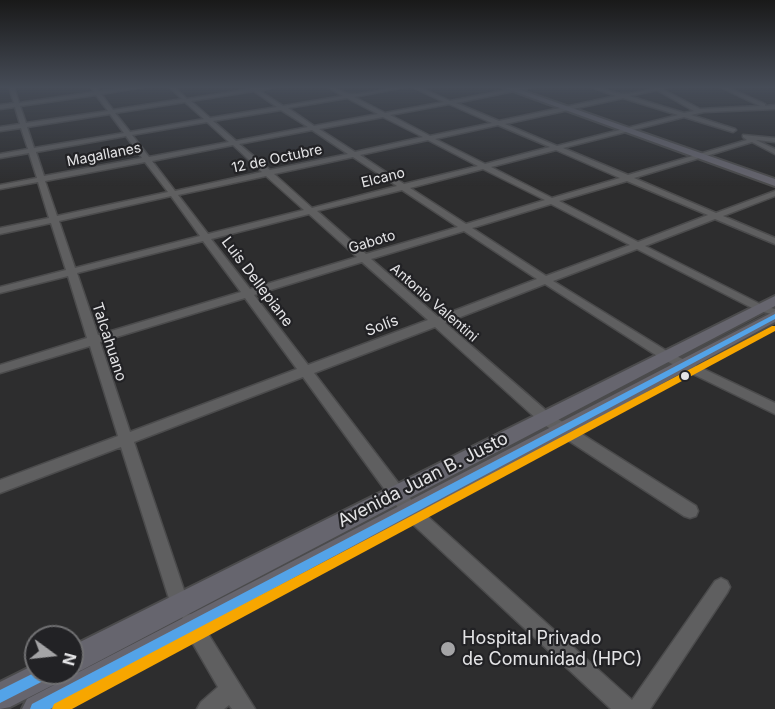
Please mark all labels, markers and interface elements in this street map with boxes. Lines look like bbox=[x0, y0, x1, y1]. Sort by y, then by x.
street label: Magallanes bbox=[65, 140, 143, 170]
street label: 12 de Octubre bbox=[230, 141, 324, 177]
street label: Elcano bbox=[359, 164, 407, 192]
street label: Gaboto bbox=[347, 227, 397, 257]
street label: Luis Dellepiane bbox=[217, 234, 297, 330]
street label: Antonio Valentini bbox=[387, 260, 481, 346]
street label: Talcahuano bbox=[88, 300, 130, 384]
street label: Solís bbox=[363, 312, 401, 340]
unlabelled marker bbox=[679, 370, 691, 382]
street label: Avenida Juan B. Justo bbox=[334, 428, 512, 532]
north arrow bbox=[24, 625, 84, 685]
place label: Hospital Privado de Comunidad (HPC) bbox=[462, 628, 642, 670]
marker: Hospital Privado de Comunidad (HPC) bbox=[439, 640, 457, 658]
text: N bbox=[58, 651, 81, 668]

